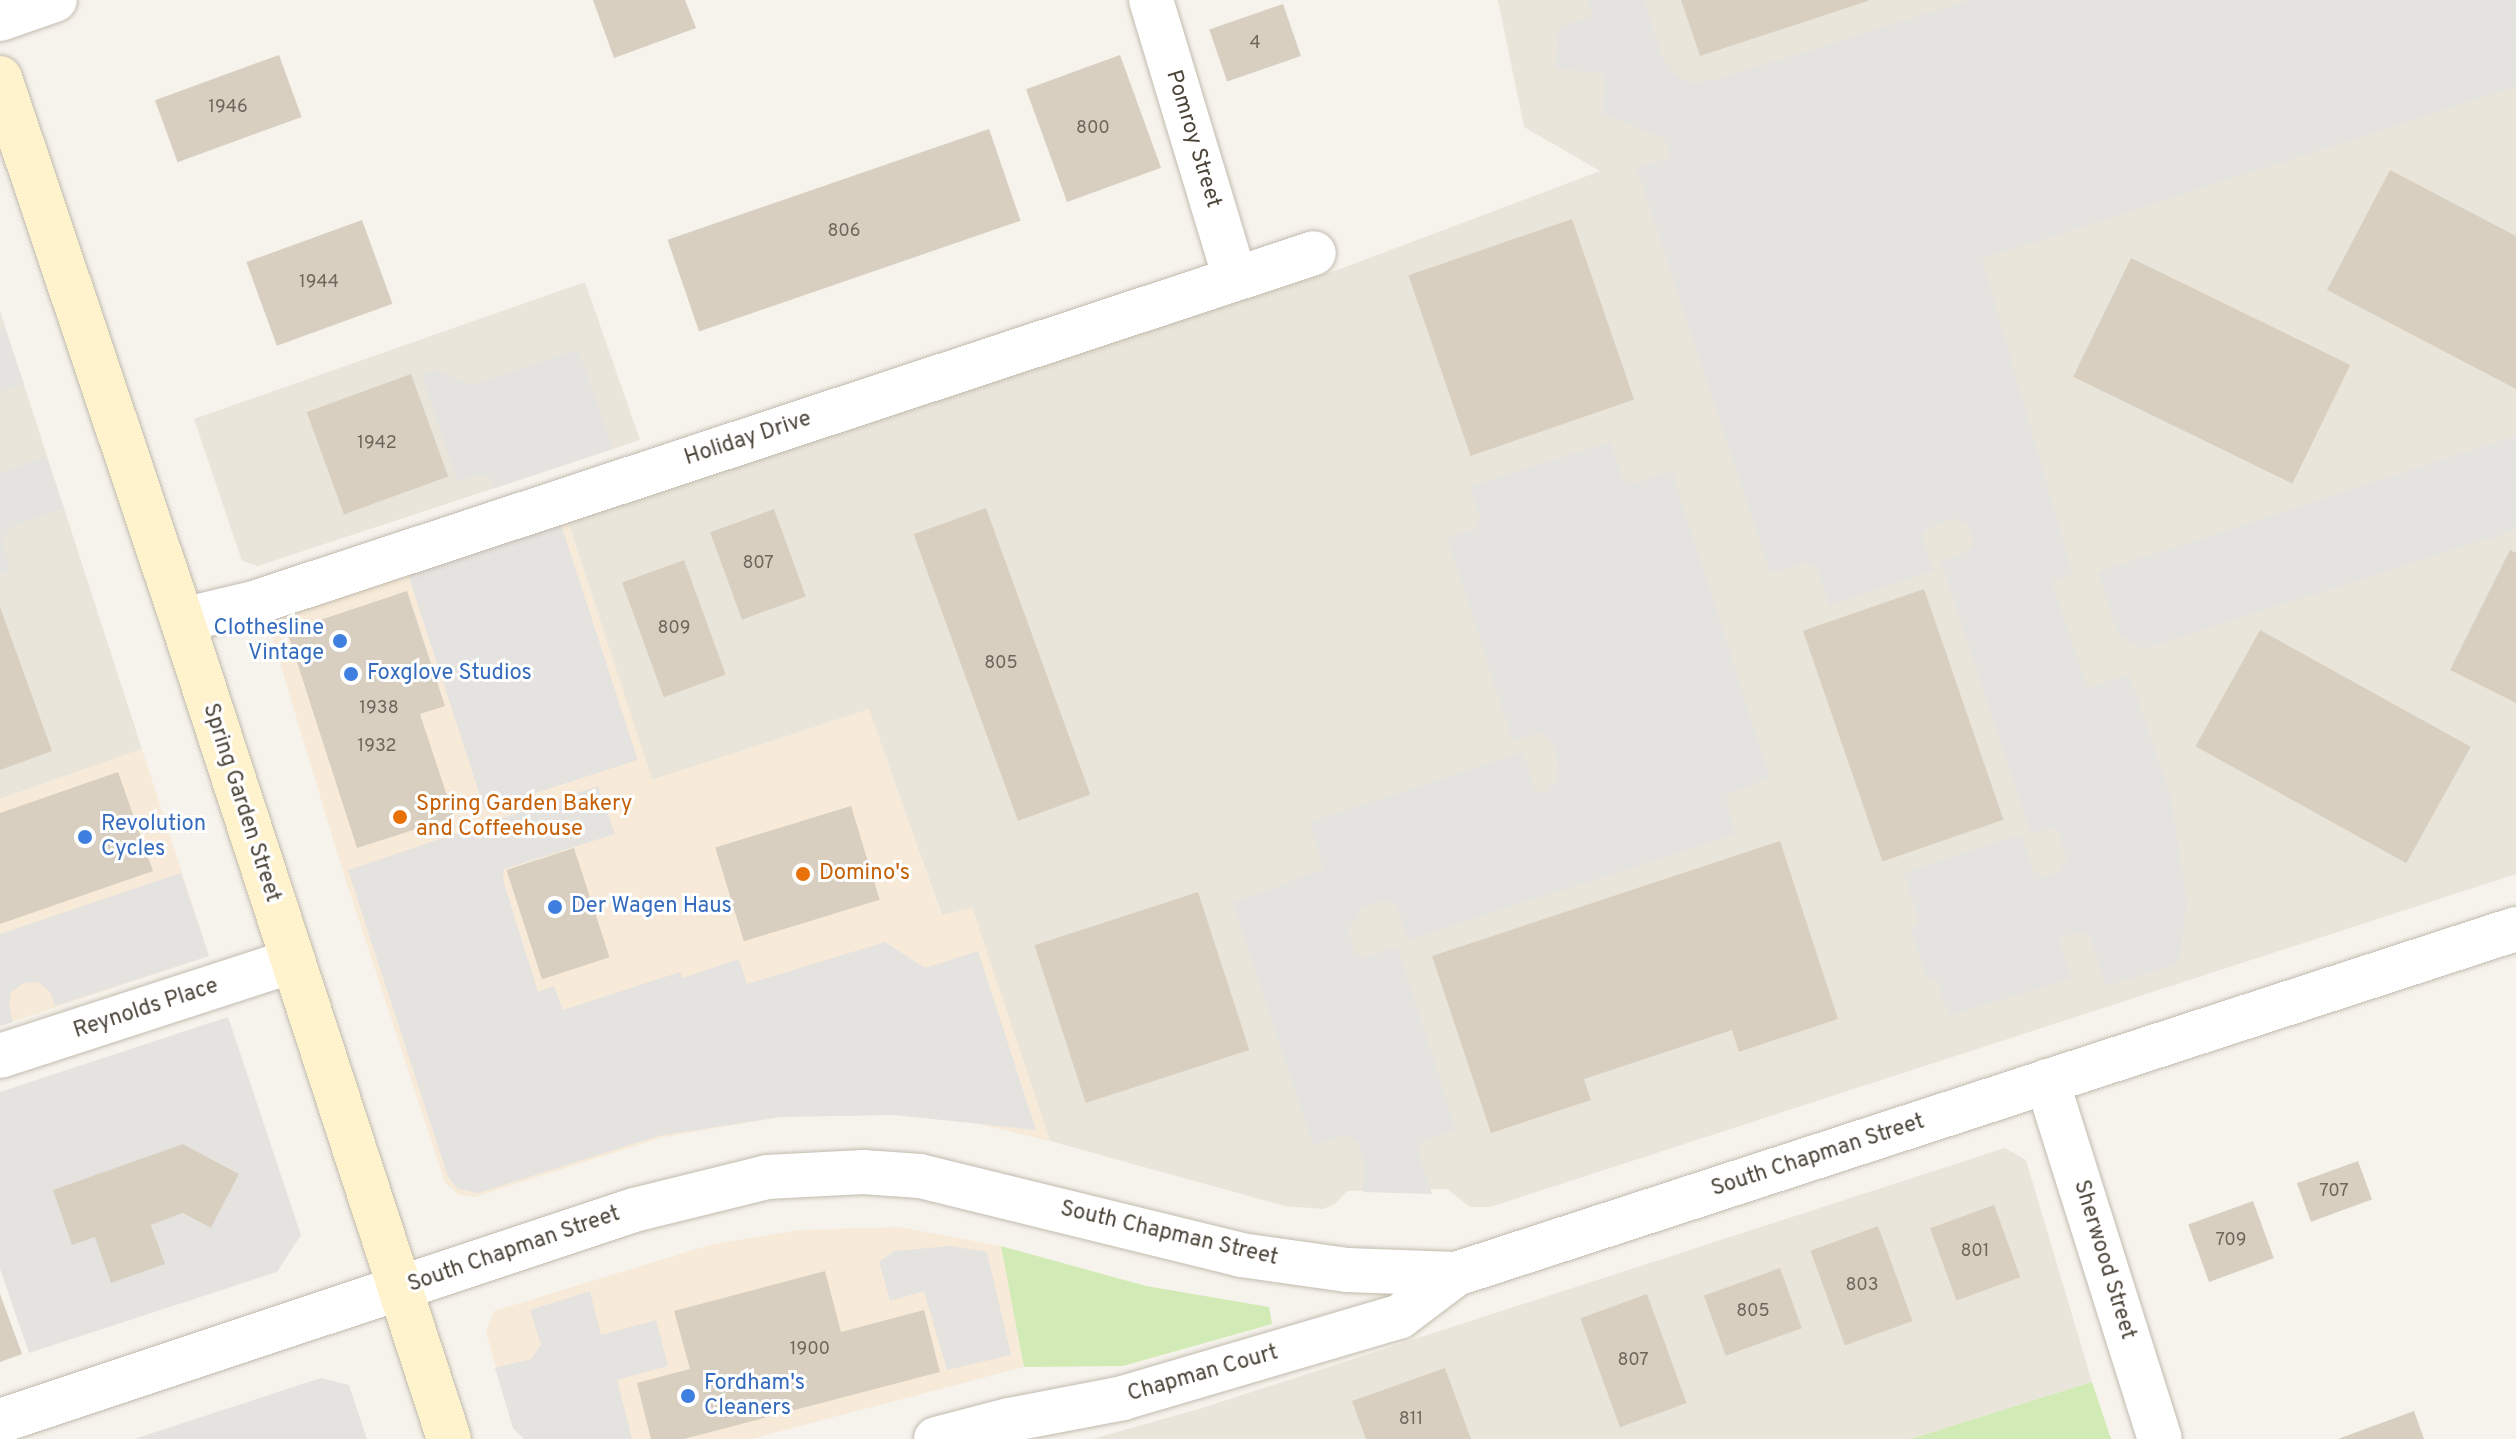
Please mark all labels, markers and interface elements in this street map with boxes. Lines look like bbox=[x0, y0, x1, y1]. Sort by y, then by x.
house number: 4 bbox=[1249, 33, 1261, 55]
street label: Pomroy Street bbox=[1160, 67, 1226, 211]
house number: 1946 bbox=[208, 97, 248, 119]
house number: 800 bbox=[1076, 118, 1110, 140]
house number: 806 bbox=[827, 221, 861, 243]
house number: 1944 bbox=[299, 272, 339, 294]
street label: Holiday Drive bbox=[681, 406, 815, 472]
house number: 1942 bbox=[357, 433, 397, 455]
house number: 807 bbox=[742, 553, 774, 575]
place label: Clothesline Vintage bbox=[214, 615, 324, 666]
house number: 809 bbox=[657, 618, 691, 640]
marker: Clothesline Vintage bbox=[331, 632, 349, 650]
house number: 805 bbox=[984, 653, 1018, 675]
place label: Foxglove Studios bbox=[367, 661, 532, 687]
marker: Foxglove Studios bbox=[342, 665, 360, 683]
house number: 1938 bbox=[359, 698, 399, 720]
street label: Spring Garden Street bbox=[196, 700, 286, 906]
house number: 1932 bbox=[358, 736, 396, 758]
place label: Spring Garden Bakery and Coffeehouse bbox=[416, 791, 632, 842]
marker: Spring Garden Bakery and Coffeehouse bbox=[391, 808, 409, 826]
place label: Revolution Cycles bbox=[101, 811, 206, 862]
marker: Revolution Cycles bbox=[76, 828, 94, 846]
place label: Domino's bbox=[819, 861, 910, 887]
marker: Domino's bbox=[794, 865, 812, 883]
place label: Der Wagen Haus bbox=[571, 894, 732, 920]
marker: Der Wagen Haus bbox=[546, 898, 564, 916]
street label: Reynolds Place bbox=[70, 973, 222, 1045]
street label: South Chapman Street bbox=[1708, 1109, 1928, 1203]
street label: Sherwood Street bbox=[2067, 1177, 2141, 1343]
house number: 707 bbox=[2319, 1181, 2349, 1203]
street label: South Chapman Street bbox=[1058, 1196, 1280, 1272]
street label: South Chapman Street bbox=[405, 1201, 623, 1299]
house number: 709 bbox=[2215, 1230, 2247, 1252]
house number: 801 bbox=[1960, 1241, 1990, 1263]
house number: 803 bbox=[1845, 1275, 1879, 1297]
house number: 805 bbox=[1736, 1301, 1770, 1323]
house number: 1900 bbox=[790, 1339, 830, 1361]
street label: Chapman Court bbox=[1125, 1340, 1281, 1408]
house number: 807 bbox=[1617, 1350, 1649, 1372]
place label: Fordham's Cleaners bbox=[704, 1370, 805, 1422]
marker: Fordham's Cleaners bbox=[679, 1387, 697, 1405]
house number: 811 bbox=[1399, 1409, 1423, 1431]

